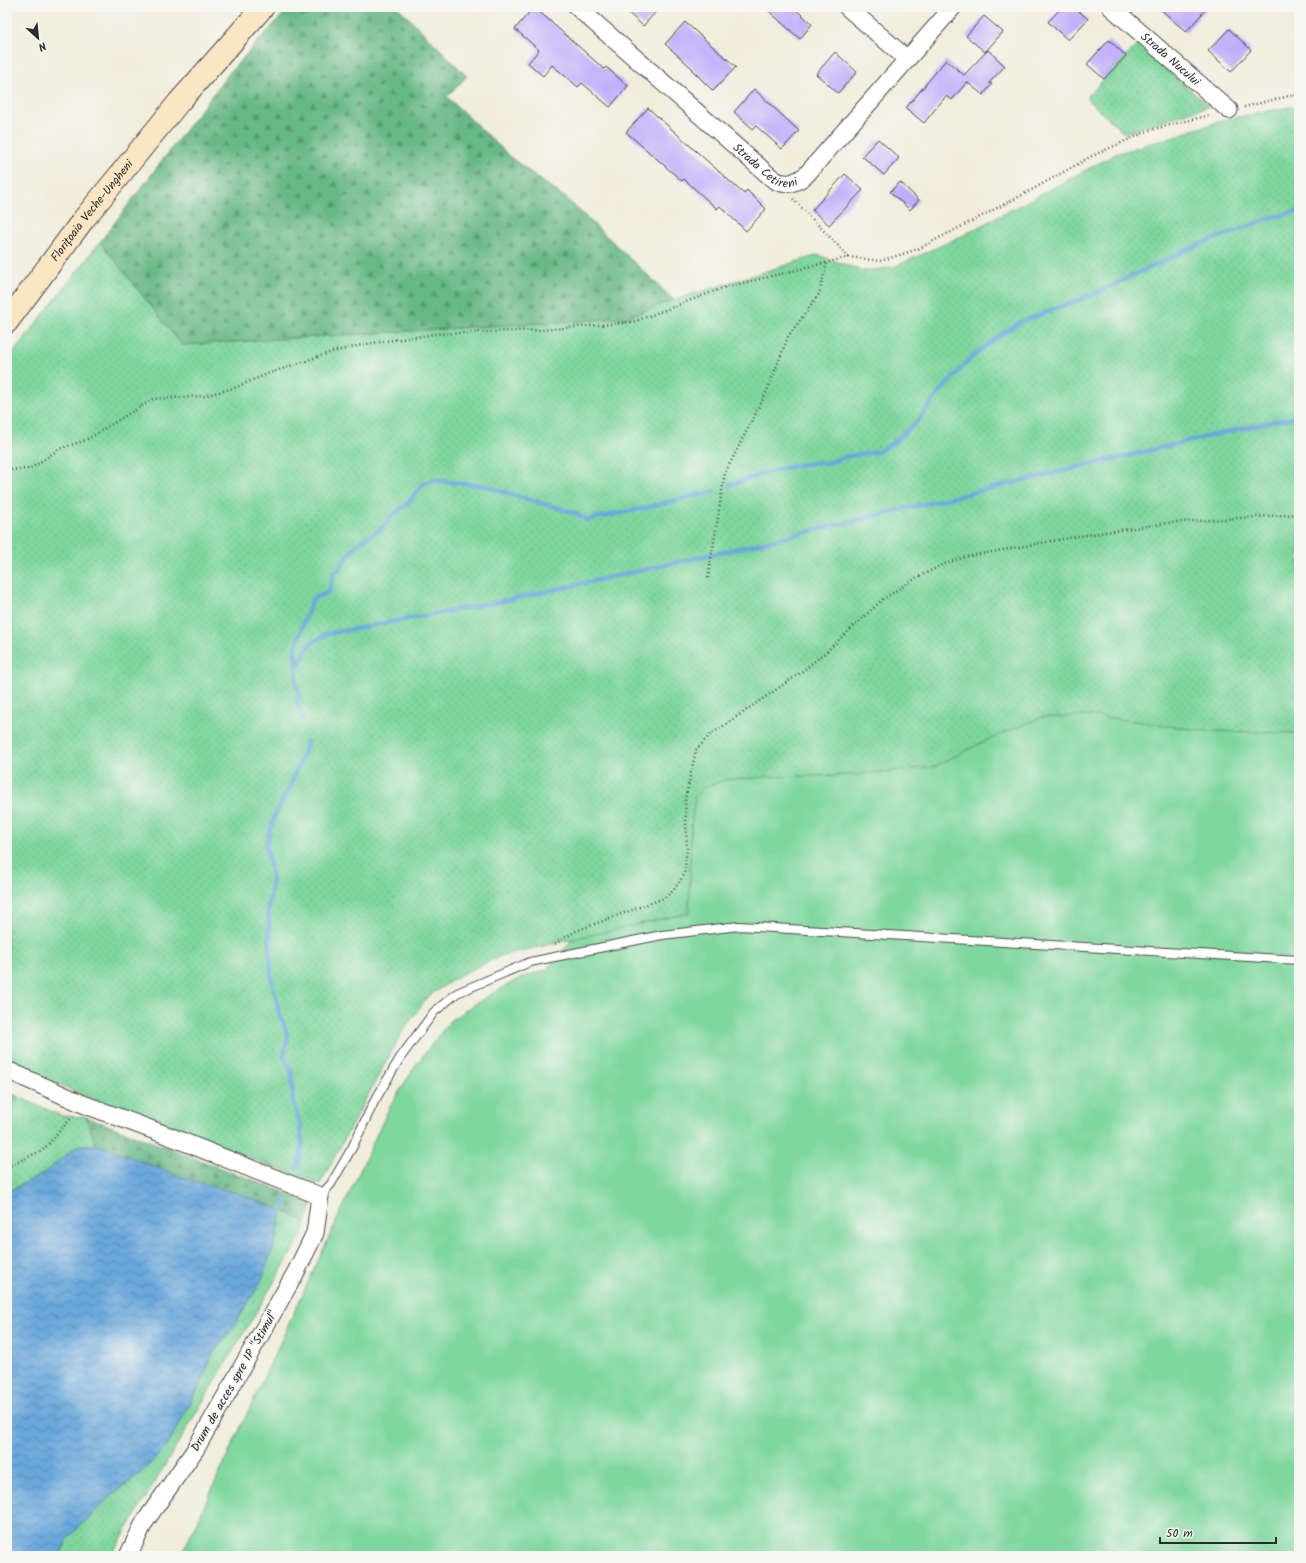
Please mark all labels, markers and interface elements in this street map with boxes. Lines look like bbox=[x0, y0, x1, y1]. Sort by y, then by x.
north arrow bbox=[18, 18, 58, 58]
street label: Strada Nucului bbox=[1136, 28, 1205, 91]
text: N bbox=[35, 36, 49, 56]
street label: Strada Cetireni bbox=[728, 139, 802, 193]
street label: Florițoaia Veche-Ungheni bbox=[46, 155, 139, 266]
street label: Drum de acces spre IP "Stimul" bbox=[186, 1307, 283, 1455]
scale bar bbox=[1160, 1519, 1276, 1545]
text: 50 m bbox=[1166, 1524, 1193, 1543]

